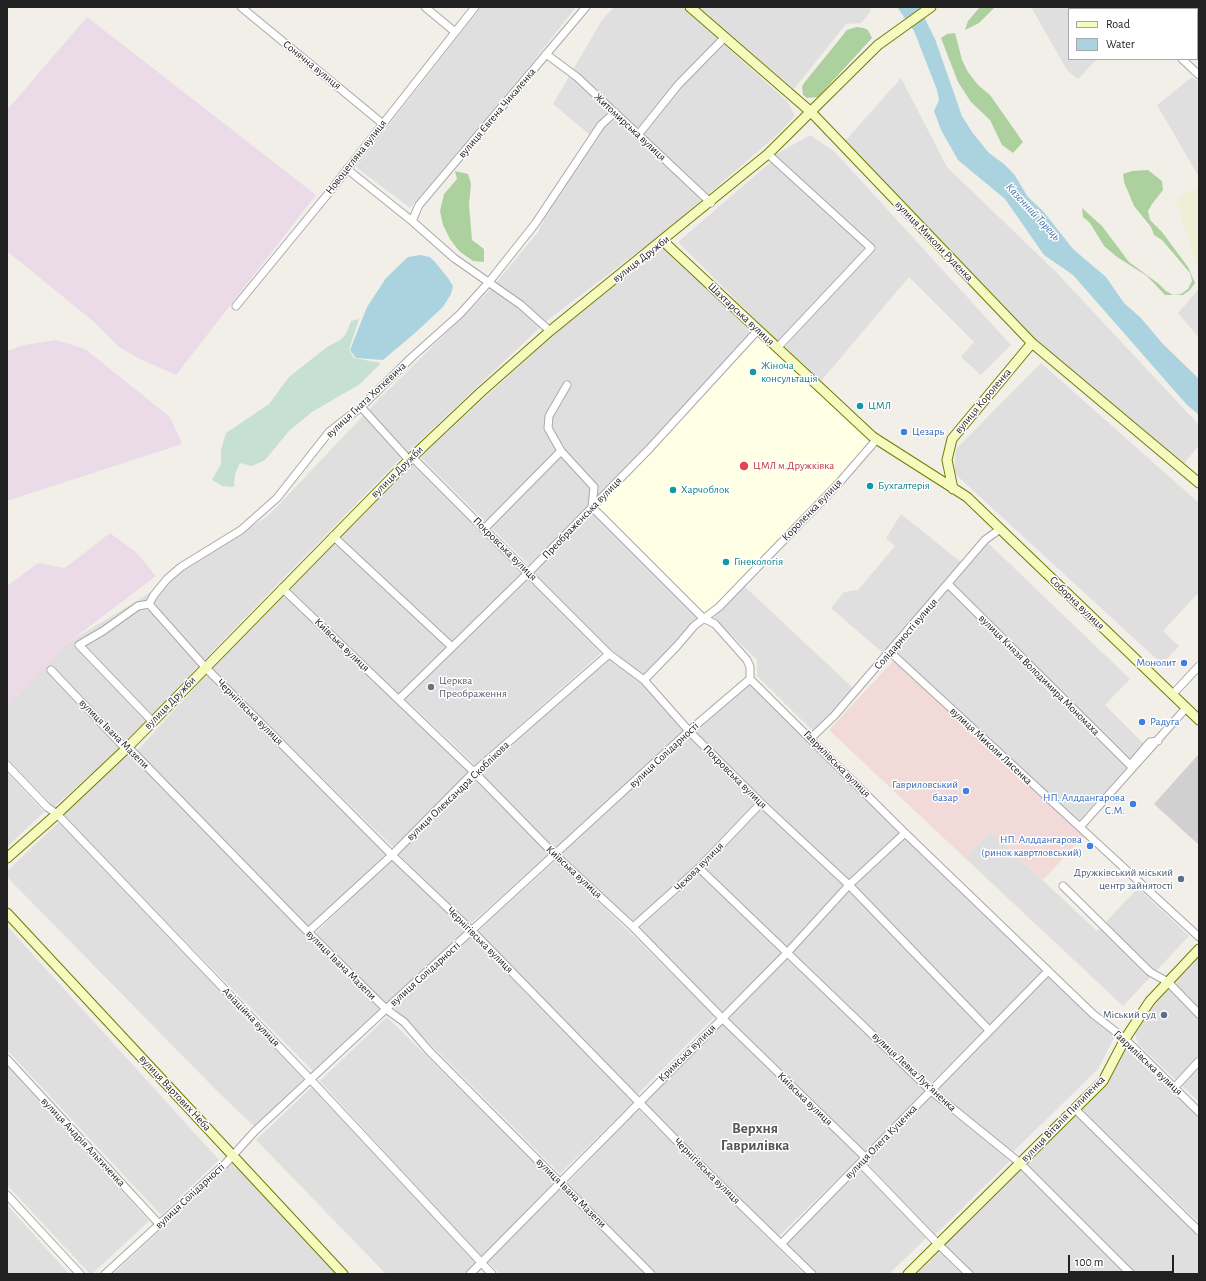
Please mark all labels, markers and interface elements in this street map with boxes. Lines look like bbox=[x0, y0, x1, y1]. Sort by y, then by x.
legend bbox=[1068, 8, 1198, 60]
text: Road bbox=[1106, 18, 1130, 30]
street label: Сонячна вулиця bbox=[280, 38, 344, 92]
text: Water bbox=[1106, 38, 1135, 50]
street label: вулиця Євгена Чикаленка bbox=[456, 65, 538, 161]
street label: Житомирська вулиця bbox=[591, 90, 669, 164]
street label: Новоцегляна вулиця bbox=[323, 117, 389, 197]
water label: Казенний Торець bbox=[1003, 180, 1063, 244]
street label: вулиця Миколи Руденка bbox=[892, 198, 976, 284]
street label: вулиця Дружби bbox=[610, 233, 672, 285]
street label: Шахтарська вулиця bbox=[705, 280, 777, 348]
street label: вулиця Гната Хоткевича bbox=[323, 359, 409, 441]
place label: Жіноча консультація bbox=[761, 359, 818, 385]
street label: вулиця Короленка bbox=[952, 366, 1014, 436]
marker: Жіноча консультація bbox=[748, 367, 758, 377]
place label: ЦМЛ bbox=[868, 399, 891, 413]
marker: ЦМЛ bbox=[855, 401, 865, 411]
place label: Цезарь bbox=[912, 425, 944, 439]
marker: Цезарь bbox=[899, 427, 909, 437]
street label: вулиця Дружби bbox=[368, 443, 426, 501]
place label: ЦМЛ м.Дружківка bbox=[753, 459, 834, 473]
marker: ЦМЛ м.Дружківка bbox=[738, 460, 750, 472]
street label: Преображенська вулиця bbox=[539, 474, 625, 562]
street label: Короленка вулиця bbox=[779, 476, 845, 544]
place label: Бухгалтерія bbox=[878, 479, 930, 493]
marker: Бухгалтерія bbox=[865, 481, 875, 491]
place label: Харчоблок bbox=[681, 483, 729, 497]
marker: Харчоблок bbox=[668, 485, 678, 495]
street label: Покровська вулиця bbox=[470, 514, 540, 584]
place label: Гінекологія bbox=[734, 555, 783, 569]
marker: Гінекологія bbox=[721, 557, 731, 567]
street label: Соборна вулиця bbox=[1047, 573, 1107, 633]
street label: Солідарності вулиця bbox=[871, 596, 941, 672]
street label: вулиця Князя Володимира Мономаха bbox=[976, 612, 1102, 738]
street label: Київська вулиця bbox=[312, 615, 372, 675]
place label: Монолит bbox=[1136, 656, 1176, 670]
marker: Монолит bbox=[1179, 658, 1189, 668]
street label: вулиця Дружби bbox=[141, 674, 199, 732]
place label: Церква Преображення bbox=[439, 674, 507, 700]
street label: Чернігівська вулиця bbox=[214, 676, 286, 748]
marker: Церква Преображення bbox=[426, 682, 436, 692]
street label: вулиця Івана Мазепи bbox=[76, 696, 152, 772]
street label: вулиця Миколи Лисенка bbox=[947, 704, 1035, 788]
place label: Радуга bbox=[1150, 715, 1180, 729]
marker: Радуга bbox=[1137, 717, 1147, 727]
street label: вулиця Солідарності bbox=[626, 719, 702, 791]
street label: Гаврилівська вулиця bbox=[801, 728, 873, 800]
street label: вулиця Олександра Скоблікова bbox=[404, 738, 512, 844]
street label: Покровська вулиця bbox=[700, 742, 770, 812]
place label: Гавриловський базар bbox=[892, 778, 958, 804]
marker: Гавриловський базар bbox=[961, 786, 971, 796]
place label: НП. Алддангарова С.М. bbox=[1043, 791, 1125, 817]
marker: НП. Алддангарова С.М. bbox=[1128, 799, 1138, 809]
place label: НП. Алддангарова (ринок кавртловський) bbox=[981, 833, 1082, 859]
street label: Чехова вулиця bbox=[672, 840, 726, 894]
marker: НП. Алддангарова (ринок кавртловський) bbox=[1085, 841, 1095, 851]
street label: Київська вулиця bbox=[543, 843, 605, 901]
place label: Дружківський міський центр зайнятості bbox=[1074, 866, 1173, 892]
marker: Дружківський міський центр зайнятості bbox=[1176, 874, 1186, 884]
street label: Чернігівська вулиця bbox=[444, 904, 516, 976]
street label: вулиця Івана Мазепи bbox=[303, 927, 379, 1003]
street label: вулиця Солідарності bbox=[387, 939, 463, 1009]
street label: Авіаційна вулиця bbox=[219, 985, 283, 1049]
place label: Міський суд bbox=[1103, 1008, 1156, 1022]
marker: Міський суд bbox=[1159, 1010, 1169, 1020]
street label: Кримська вулиця bbox=[655, 1021, 719, 1085]
street label: Гаврилівська вулиця bbox=[1111, 1028, 1185, 1098]
street label: вулиця Левка Лук'яненка bbox=[869, 1030, 959, 1114]
street label: вулиця Вартових Неба bbox=[136, 1052, 214, 1134]
street label: Київська вулиця bbox=[775, 1069, 835, 1129]
street label: вулиця Віталія Пилипенка bbox=[1018, 1073, 1108, 1165]
street label: вулиця Андрія Альтиченка bbox=[38, 1095, 128, 1189]
street label: вулиця Олега Куценка bbox=[842, 1102, 920, 1182]
district label: Верхня Гаврилівка bbox=[721, 1119, 789, 1154]
street label: Чернігівська вулиця bbox=[671, 1135, 743, 1207]
street label: вулиця Івана Мазепи bbox=[533, 1155, 609, 1231]
street label: вулиця Солідарності bbox=[152, 1160, 228, 1232]
scale bar bbox=[1070, 1247, 1176, 1273]
text: 100 m bbox=[1075, 1256, 1103, 1268]

